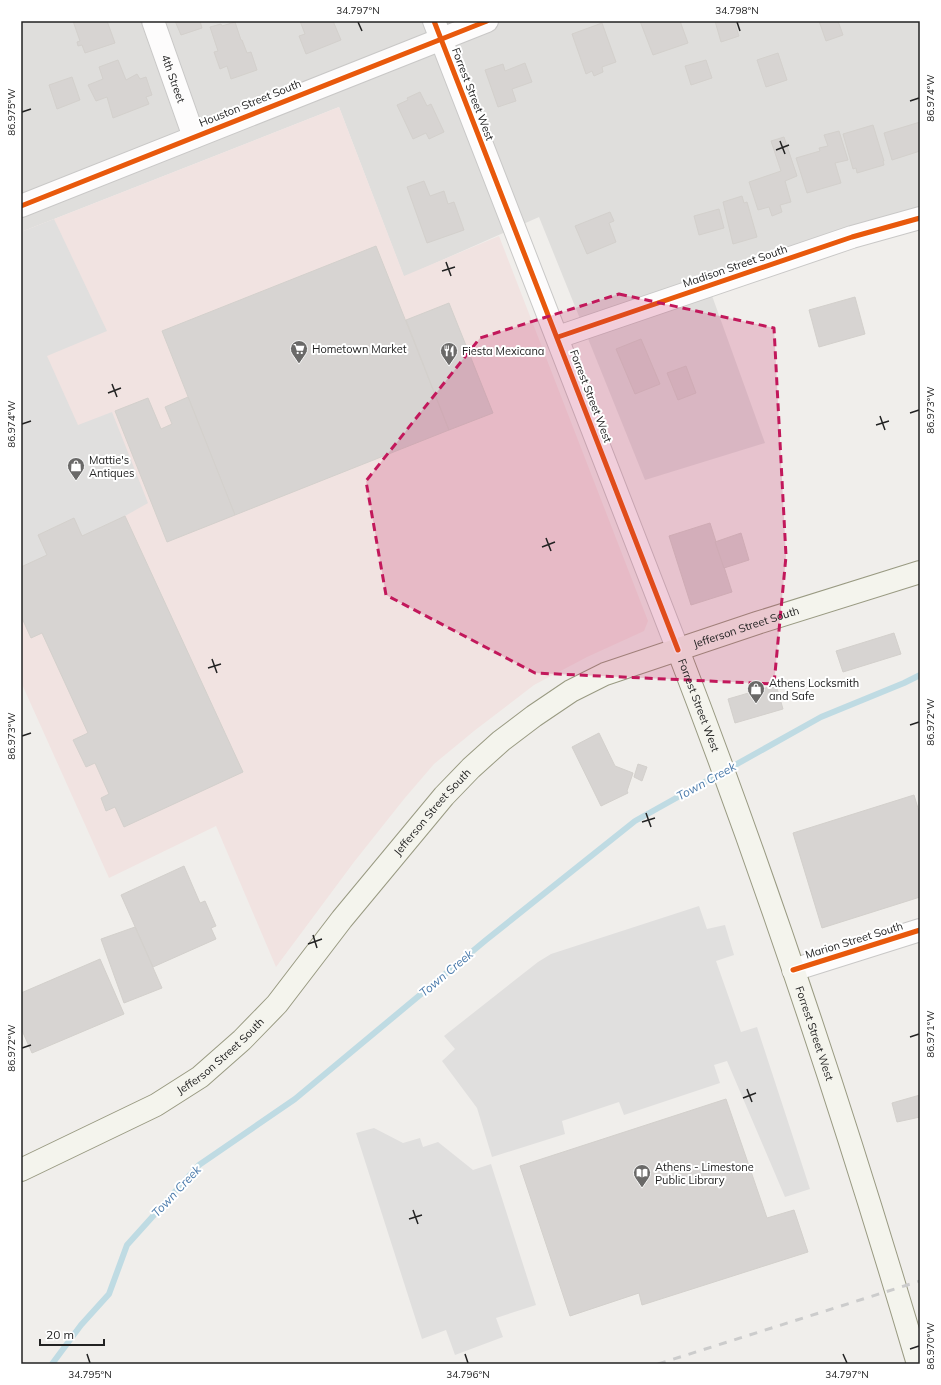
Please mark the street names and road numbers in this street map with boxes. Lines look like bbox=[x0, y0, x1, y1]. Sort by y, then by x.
street label: Forrest Street West bbox=[449, 46, 497, 143]
street label: 4th Street bbox=[158, 52, 188, 105]
street label: Houston Street South bbox=[197, 76, 303, 130]
street label: Madison Street South bbox=[681, 242, 789, 290]
street label: Forrest Street West bbox=[567, 348, 615, 445]
street label: Jefferson Street South bbox=[691, 603, 801, 651]
street label: Forrest Street West bbox=[675, 657, 723, 754]
street label: Jefferson Street South bbox=[390, 766, 474, 859]
street label: Marion Street South bbox=[804, 918, 904, 962]
street label: Forrest Street West bbox=[793, 984, 837, 1082]
street label: Jefferson Street South bbox=[174, 1015, 267, 1097]

